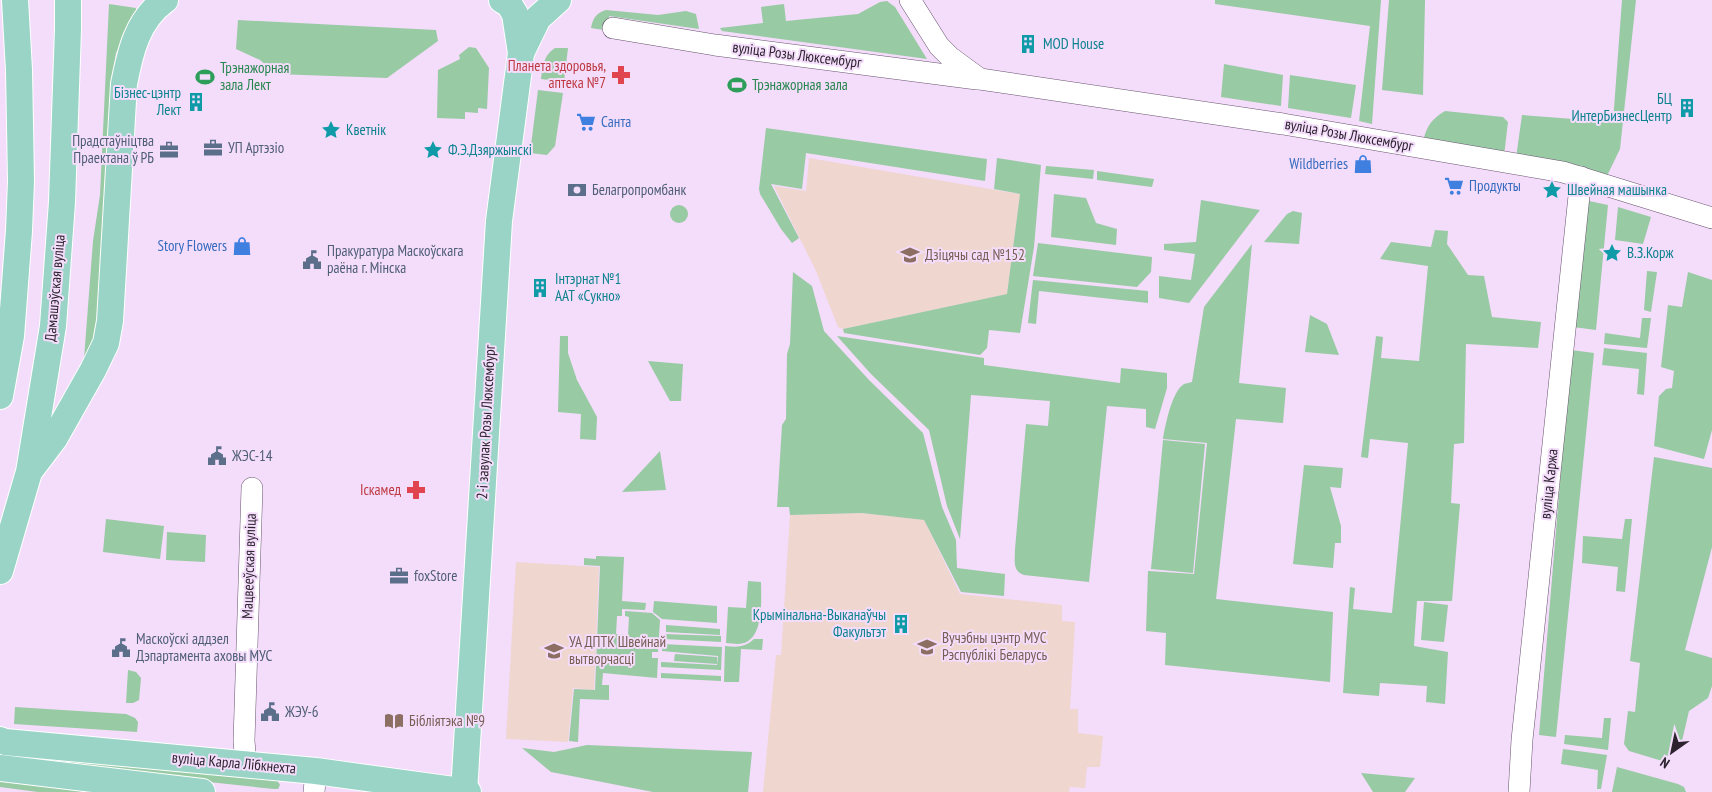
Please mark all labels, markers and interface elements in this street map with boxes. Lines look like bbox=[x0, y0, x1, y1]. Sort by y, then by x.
building icon: MOD House bbox=[1017, 33, 1039, 55]
place label: MOD House bbox=[1043, 34, 1104, 53]
street label: вуліца Розы Люксембург bbox=[731, 37, 863, 72]
place label: Планета здоровья, аптека №7 bbox=[508, 56, 606, 92]
place label: Трэнажорная зала Лект bbox=[220, 58, 289, 94]
pharmacy icon: Планета здоровья, аптека №7 bbox=[610, 64, 632, 86]
sports icon: Трэнажорная зала Лект bbox=[194, 66, 216, 88]
sports icon: Трэнажорная зала bbox=[726, 74, 748, 96]
place label: Трэнажорная зала bbox=[752, 75, 848, 94]
place label: Бізнес-цэнтр Лект bbox=[114, 83, 181, 119]
place label: БЦ ИнтерБизнесЦентр bbox=[1571, 89, 1672, 125]
building icon: Бізнес-цэнтр Лект bbox=[185, 91, 207, 113]
building icon: БЦ ИнтерБизнесЦентр bbox=[1676, 97, 1698, 119]
supermarket icon: Санта bbox=[575, 111, 597, 133]
place label: Санта bbox=[601, 112, 631, 131]
street label: вуліца Розы Люксембург bbox=[1283, 114, 1415, 155]
place icon: Кветнік bbox=[320, 119, 342, 141]
place label: Кветнік bbox=[346, 120, 386, 139]
place label: Прадстаўніцтва Праектана ў РБ bbox=[72, 131, 154, 167]
office icon: УП Артэзіо bbox=[202, 137, 224, 159]
place label: УП Артэзіо bbox=[228, 138, 284, 157]
office icon: Прадстаўніцтва Праектана ў РБ bbox=[158, 139, 180, 161]
place icon: Ф.Э.Дзяржынскі bbox=[422, 139, 444, 161]
place label: Ф.Э.Дзяржынскі bbox=[448, 140, 532, 159]
shop icon: Wildberries bbox=[1352, 153, 1374, 175]
place label: Wildberries bbox=[1289, 154, 1348, 173]
supermarket icon: Продукты bbox=[1443, 175, 1465, 197]
place label: Продукты bbox=[1469, 176, 1521, 195]
bank icon: Белагропромбанк bbox=[566, 179, 588, 201]
place icon: Швейная машынка bbox=[1541, 179, 1563, 201]
place label: Белагропромбанк bbox=[592, 180, 686, 199]
place label: Швейная машынка bbox=[1567, 180, 1667, 199]
street label: Дамашэўская вуліца bbox=[40, 234, 69, 342]
shop icon: Story Flowers bbox=[231, 235, 253, 257]
place label: Story Flowers bbox=[157, 236, 227, 255]
place label: Пракуратура Маскоўскага раёна г. Мінска bbox=[327, 241, 464, 277]
place icon: В.З.Корж bbox=[1601, 242, 1623, 264]
place label: В.З.Корж bbox=[1627, 243, 1675, 262]
school or university icon: Дзіцячы сад №152 bbox=[899, 244, 921, 266]
place label: Дзіцячы сад №152 bbox=[925, 245, 1025, 264]
public building icon: Пракуратура Маскоўскага раёна г. Мінска bbox=[301, 249, 323, 271]
place label: Інтэрнат №1 ААТ «Сукно» bbox=[555, 269, 621, 305]
building icon: Інтэрнат №1 ААТ «Сукно» bbox=[529, 277, 551, 299]
street label: 2-і завулак Розы Люксембург bbox=[472, 344, 499, 500]
public building icon: ЖЭС-14 bbox=[206, 445, 228, 467]
place label: ЖЭС-14 bbox=[231, 446, 273, 465]
street label: вуліца Каржа bbox=[1535, 448, 1562, 520]
pharmacy icon: Іскамед bbox=[405, 479, 427, 501]
place label: Іскамед bbox=[360, 480, 401, 499]
street label: Мацвееўская вуліца bbox=[237, 513, 260, 619]
office icon: foxStore bbox=[388, 565, 410, 587]
place label: foxStore bbox=[414, 566, 457, 585]
place label: Крымінальна-Выканаўчы Факультэт bbox=[753, 605, 886, 641]
building icon: Крымінальна-Выканаўчы Факультэт bbox=[890, 613, 912, 635]
place label: Вучэбны цэнтр МУС Рэспублікі Беларусь bbox=[942, 628, 1047, 664]
place label: Маскоўскі аддзел Дэпартамента аховы МУС bbox=[136, 629, 272, 665]
place label: УА ДПТК Швейнай вытворчасці bbox=[569, 632, 666, 668]
school or university icon: Вучэбны цэнтр МУС Рэспублікі Беларусь bbox=[916, 636, 938, 658]
public building icon: Маскоўскі аддзел Дэпартамента аховы МУС bbox=[110, 637, 132, 659]
school or university icon: УА ДПТК Швейнай вытворчасці bbox=[543, 640, 565, 662]
public building icon: ЖЭУ-6 bbox=[259, 701, 281, 723]
place label: ЖЭУ-6 bbox=[284, 702, 319, 721]
library icon: Бібліятэка №9 bbox=[383, 710, 405, 732]
place label: Бібліятэка №9 bbox=[409, 711, 485, 730]
north arrow bbox=[1647, 727, 1697, 777]
street label: вуліца Карла Лібкнехта bbox=[171, 748, 297, 777]
text: N bbox=[1657, 753, 1673, 773]

